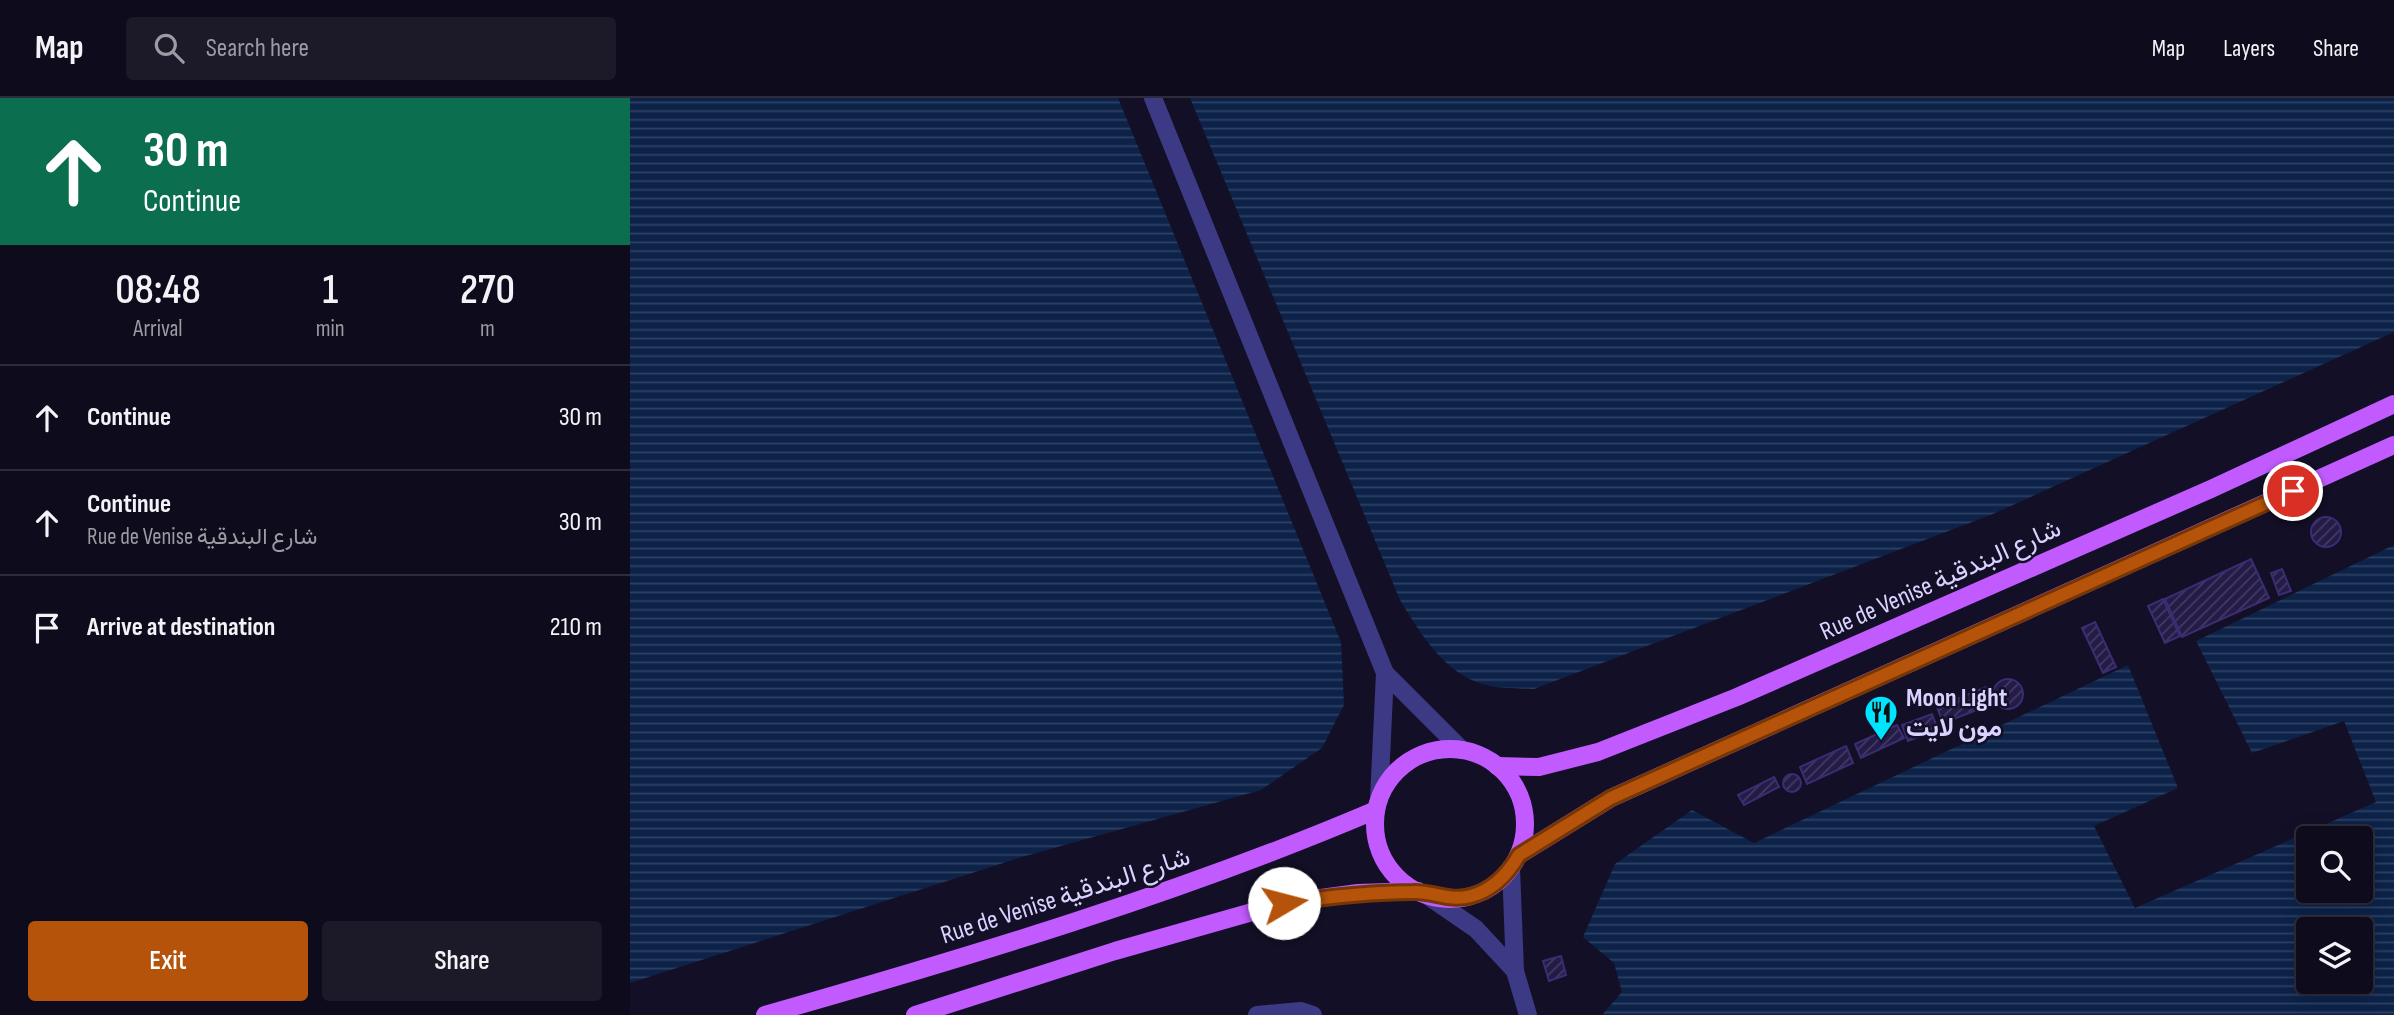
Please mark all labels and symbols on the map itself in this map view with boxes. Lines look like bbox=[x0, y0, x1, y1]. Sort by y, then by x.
pin bbox=[2263, 461, 2323, 521]
street label: Rue de Venise شارع البندقية bbox=[1815, 513, 2066, 648]
place label: Moon Light مون لايت bbox=[1906, 683, 2008, 744]
restaurant icon: Moon Light مون لايت bbox=[1862, 693, 1900, 742]
street label: Rue de Venise شارع البندقية bbox=[937, 841, 1194, 952]
position arrow bbox=[1247, 866, 1321, 940]

